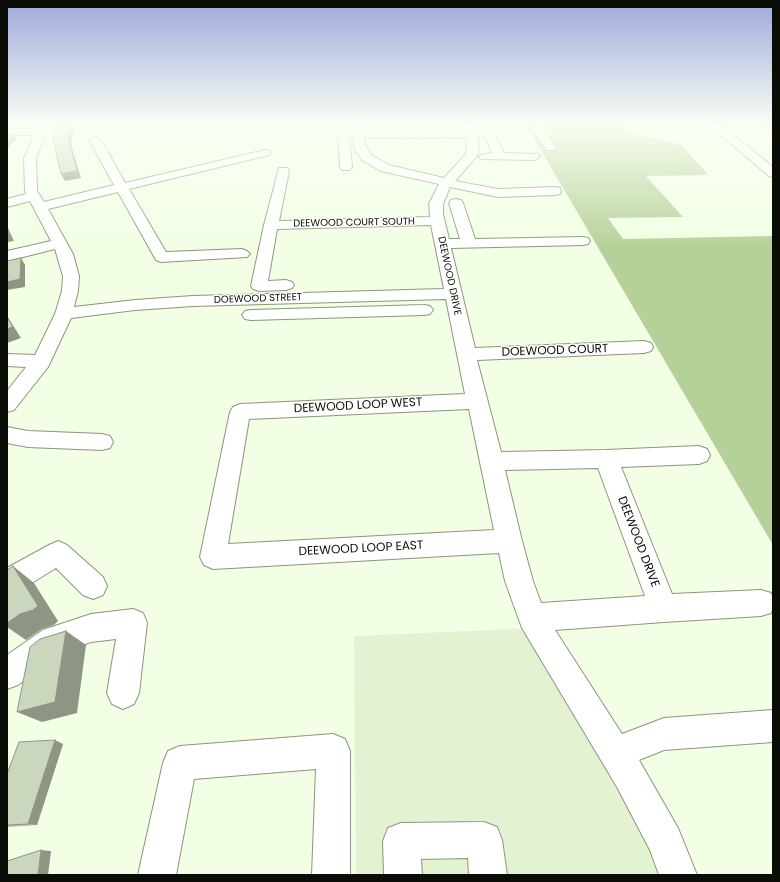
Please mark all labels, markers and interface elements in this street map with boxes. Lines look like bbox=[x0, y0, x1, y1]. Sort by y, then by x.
street label: DEEWOOD COURT SOUTH bbox=[293, 216, 415, 230]
street label: DEEWOOD DRIVE bbox=[435, 236, 463, 316]
street label: DOEWOOD STREET bbox=[214, 291, 302, 307]
street label: DOEWOOD COURT bbox=[501, 342, 609, 360]
street label: DEEWOOD LOOP WEST bbox=[293, 395, 423, 417]
street label: DEEWOOD DRIVE bbox=[614, 495, 662, 589]
street label: DEEWOOD LOOP EAST bbox=[298, 539, 424, 559]

